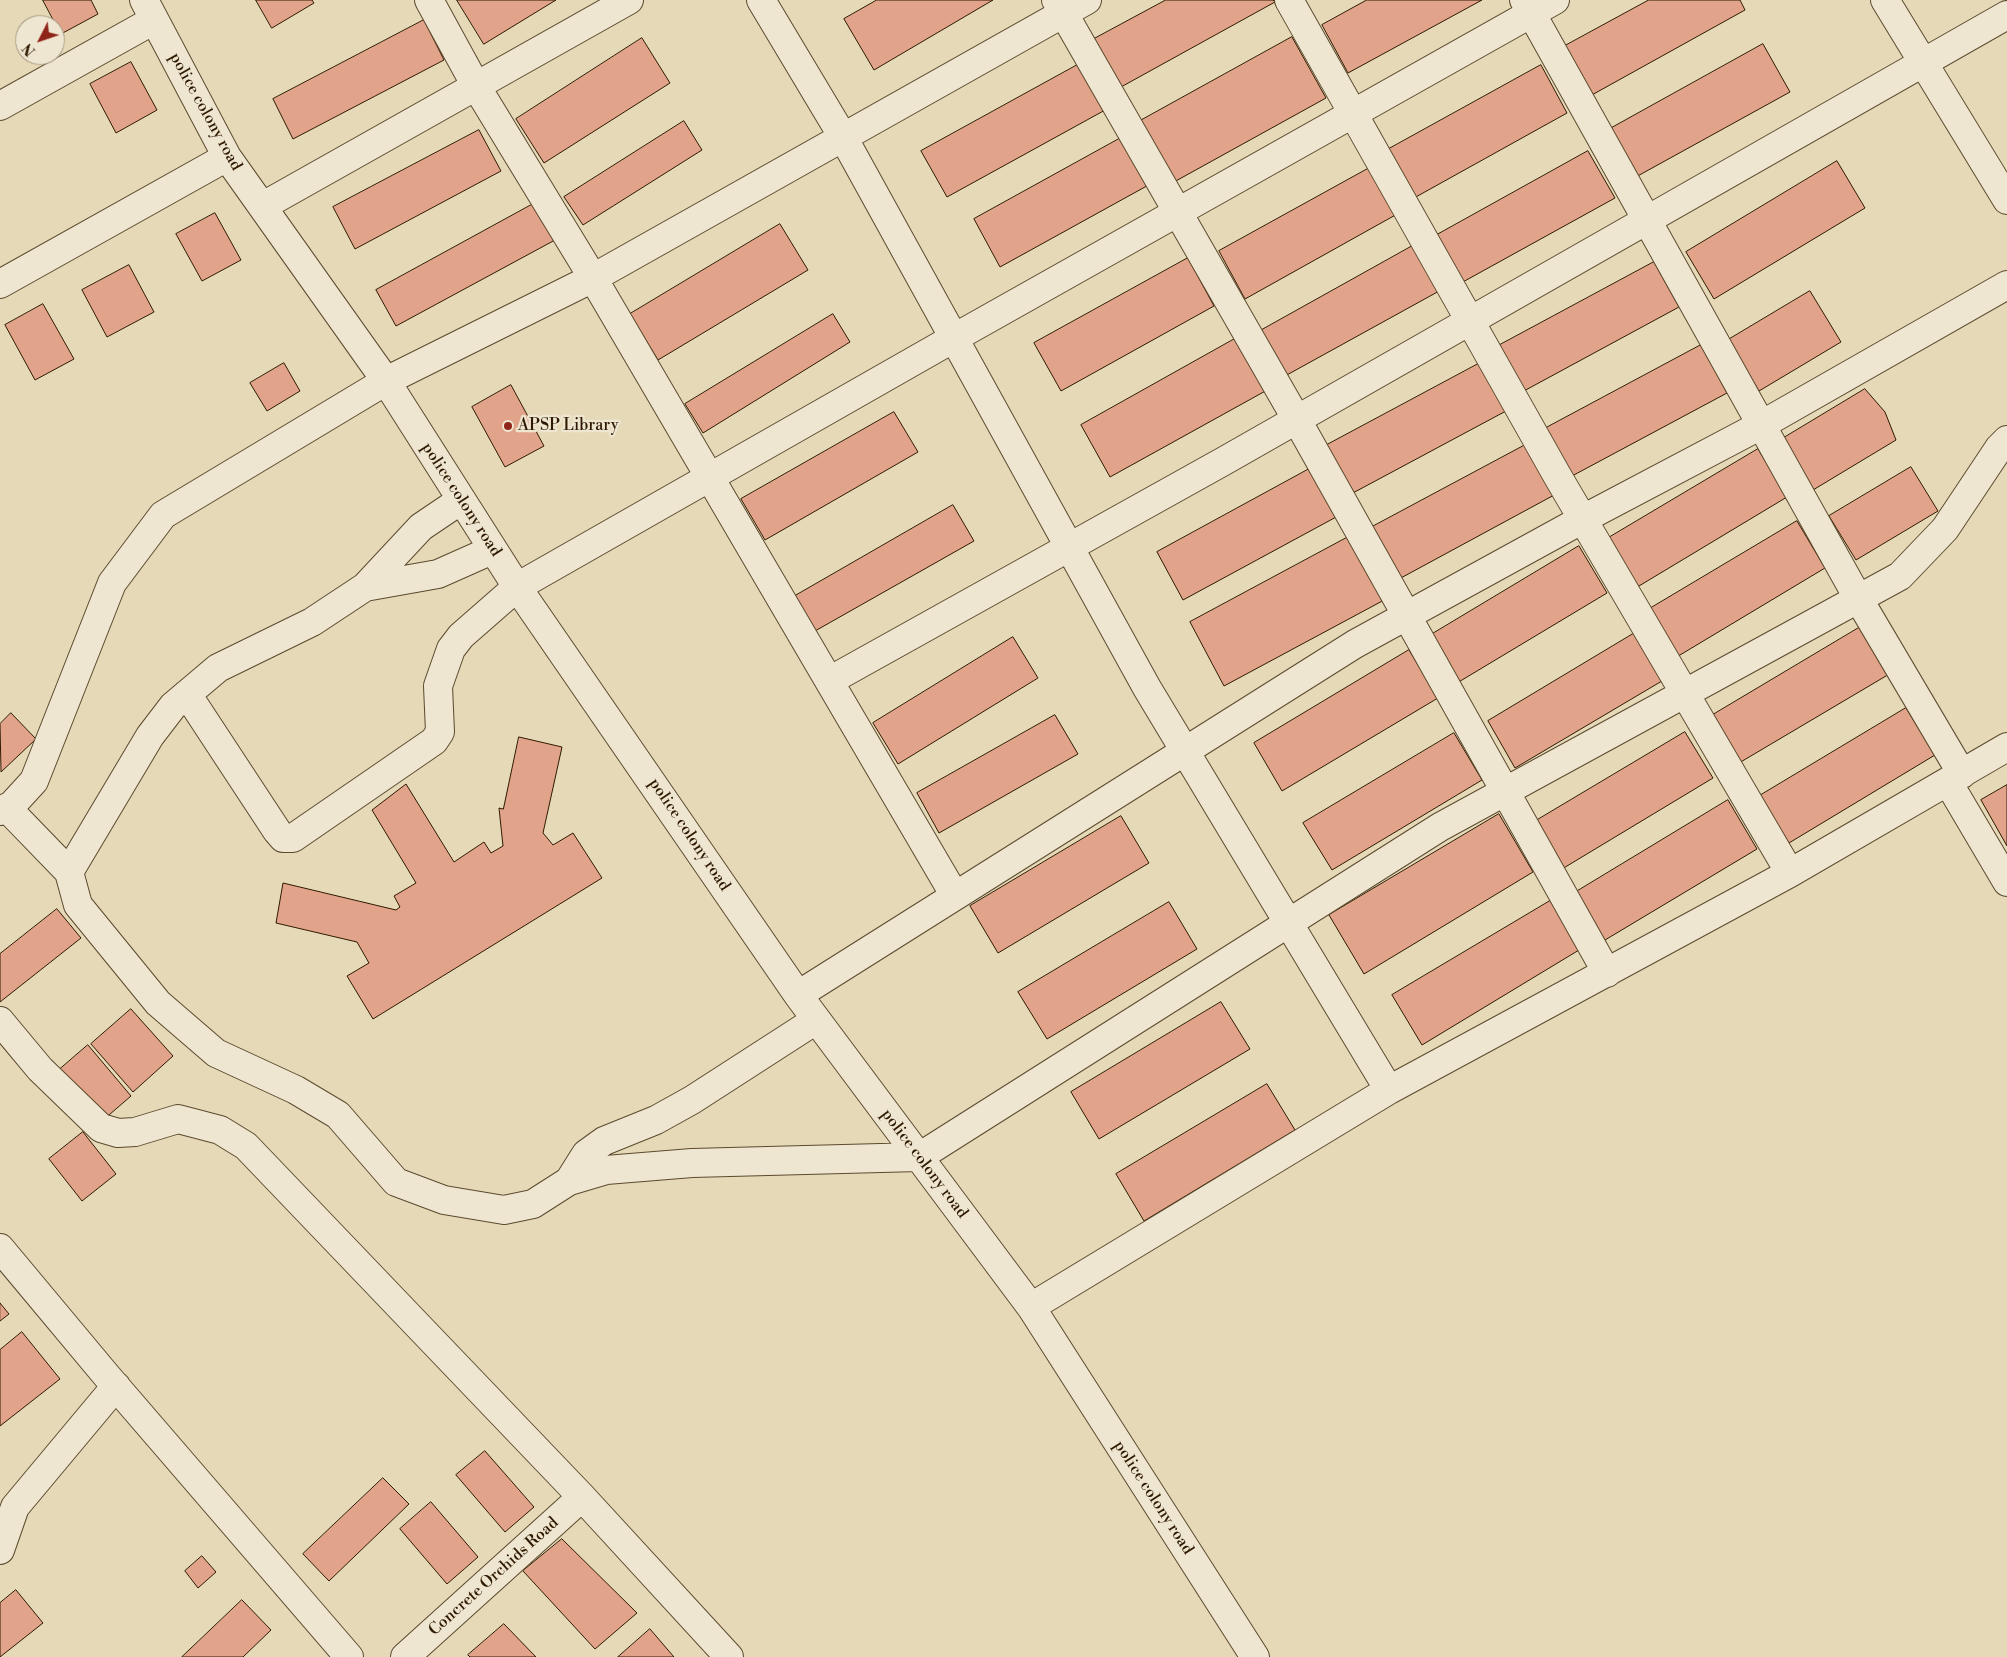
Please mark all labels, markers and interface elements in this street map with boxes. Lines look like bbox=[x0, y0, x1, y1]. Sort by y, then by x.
north arrow bbox=[15, 15, 65, 65]
text: N bbox=[19, 39, 40, 59]
street label: police colony road bbox=[165, 50, 245, 174]
place label: APSP Library bbox=[518, 416, 619, 436]
marker: APSP Library bbox=[502, 420, 514, 432]
street label: police colony road bbox=[417, 439, 505, 561]
street label: police colony road bbox=[644, 775, 734, 895]
street label: police colony road bbox=[877, 1106, 971, 1222]
street label: police colony road bbox=[1109, 1437, 1197, 1559]
street label: Concrete Orchids Road bbox=[425, 1514, 563, 1640]

